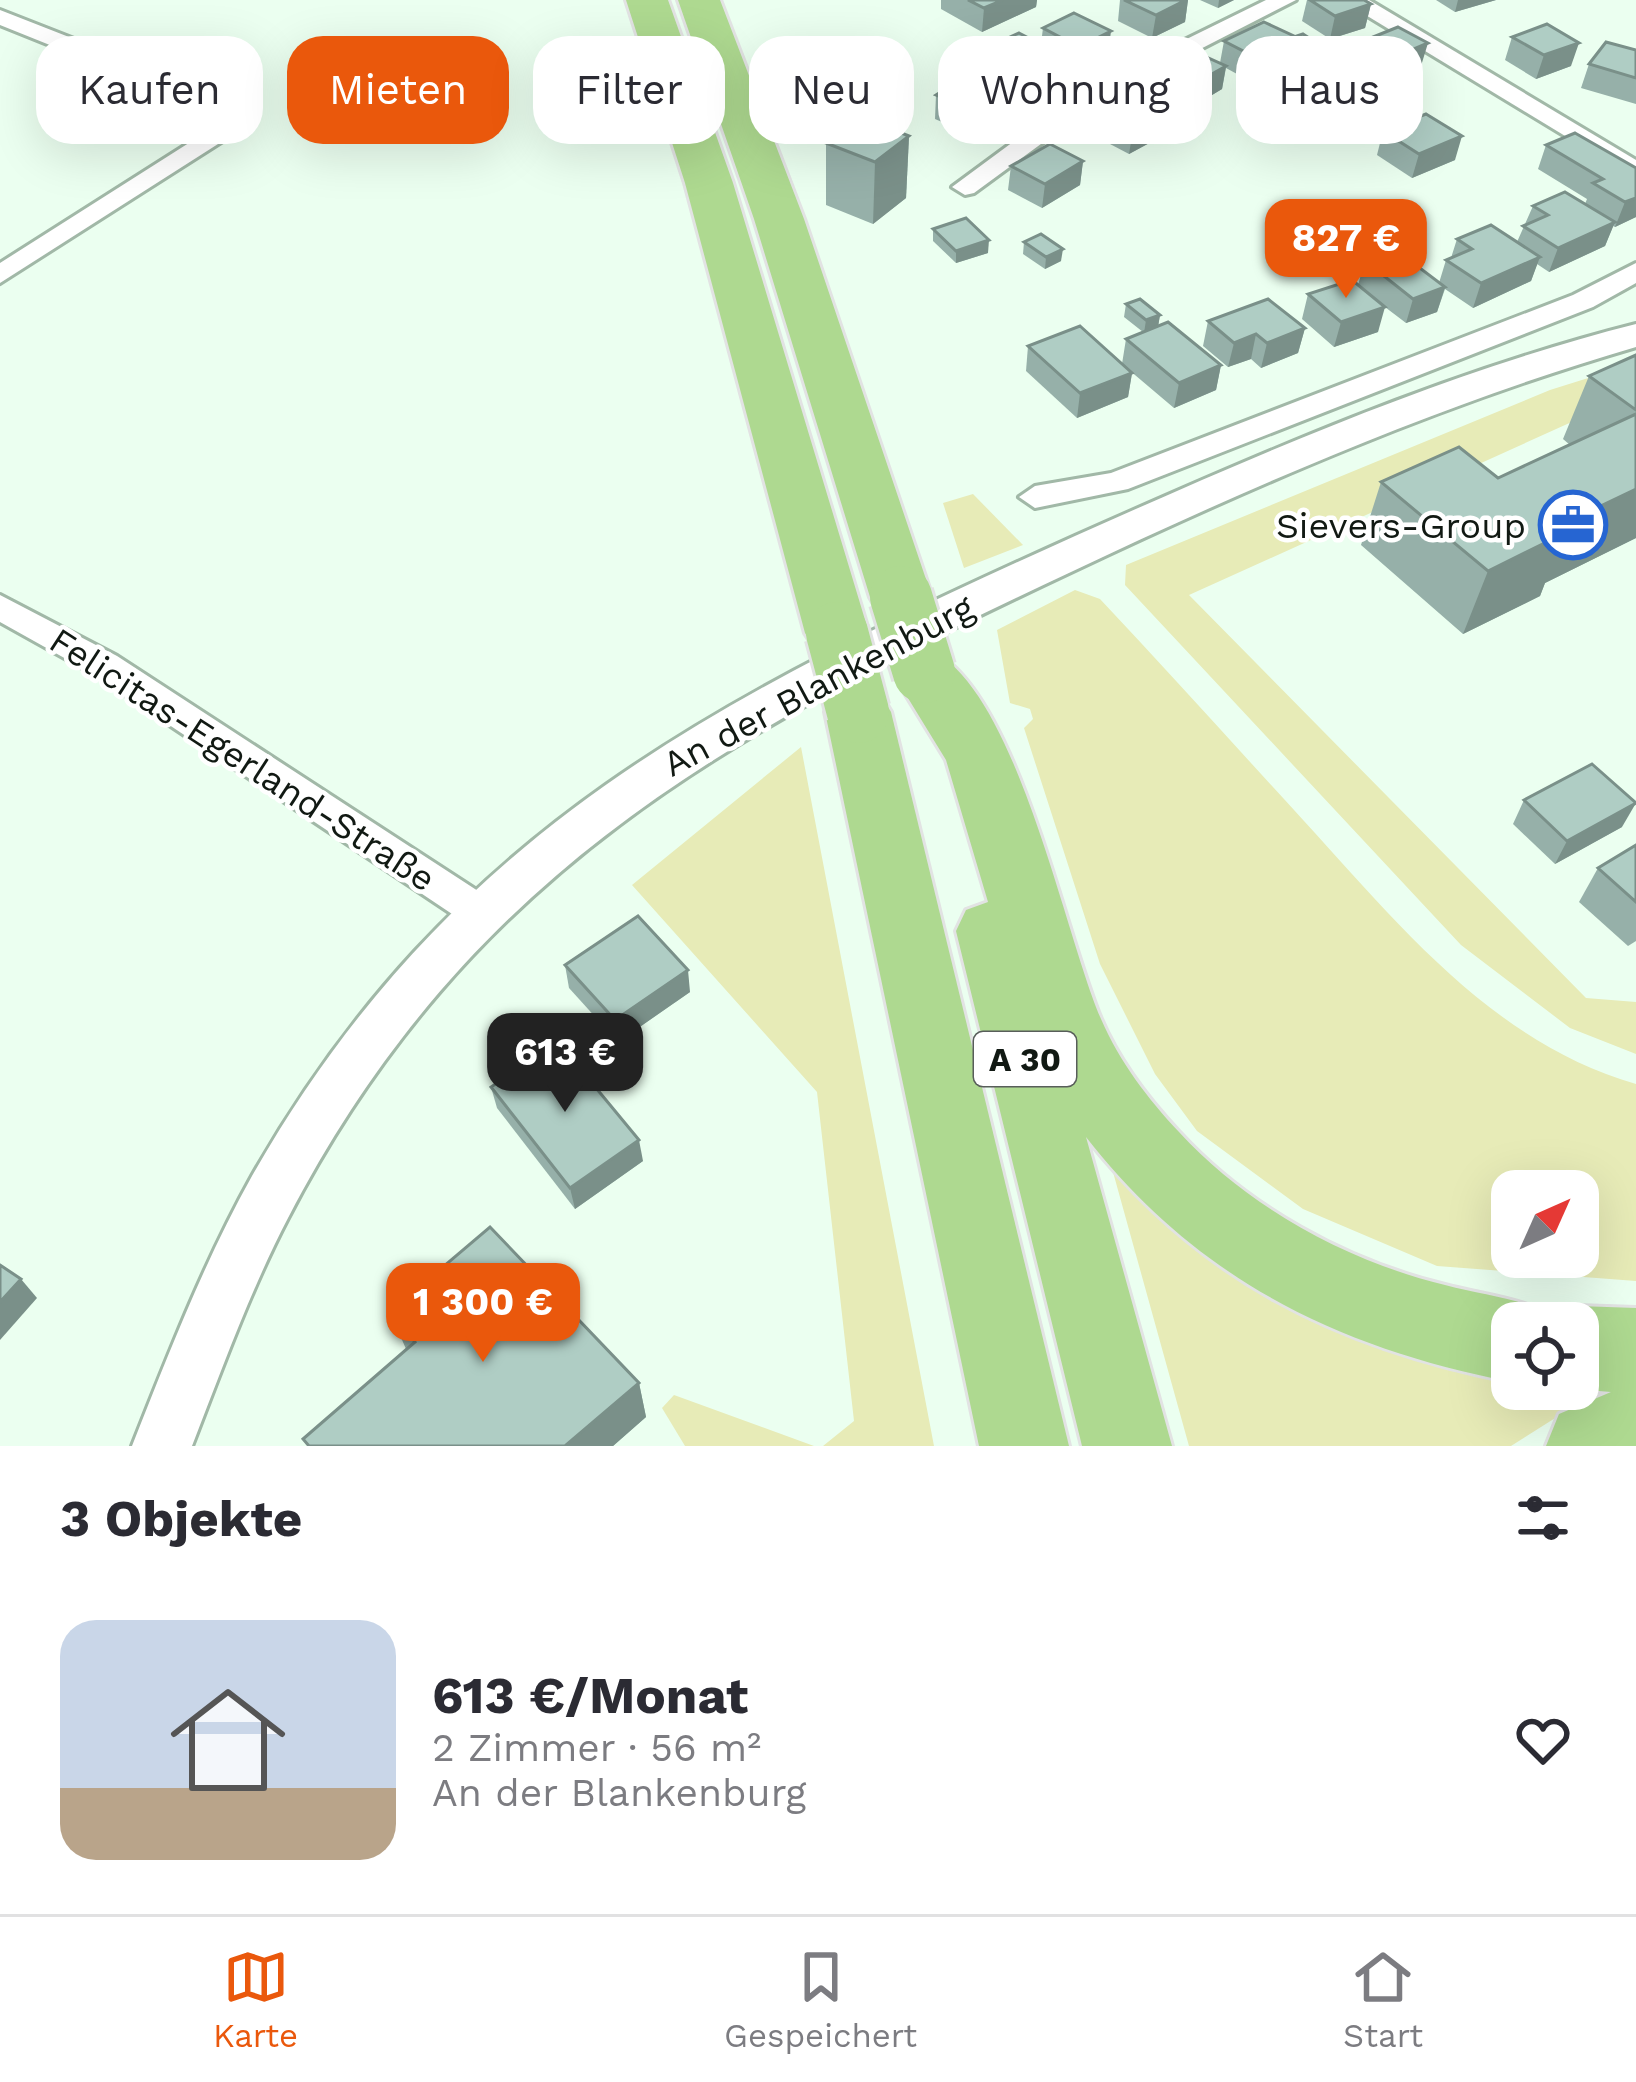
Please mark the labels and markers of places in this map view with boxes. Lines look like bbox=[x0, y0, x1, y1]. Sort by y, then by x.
pin: 827 € bbox=[1262, 199, 1430, 301]
office icon: Sievers-Group bbox=[1538, 490, 1608, 560]
place label: Sievers-Group bbox=[1276, 505, 1526, 547]
pin: 613 € bbox=[481, 1013, 649, 1115]
pin: 1 300 € bbox=[372, 1263, 594, 1365]

